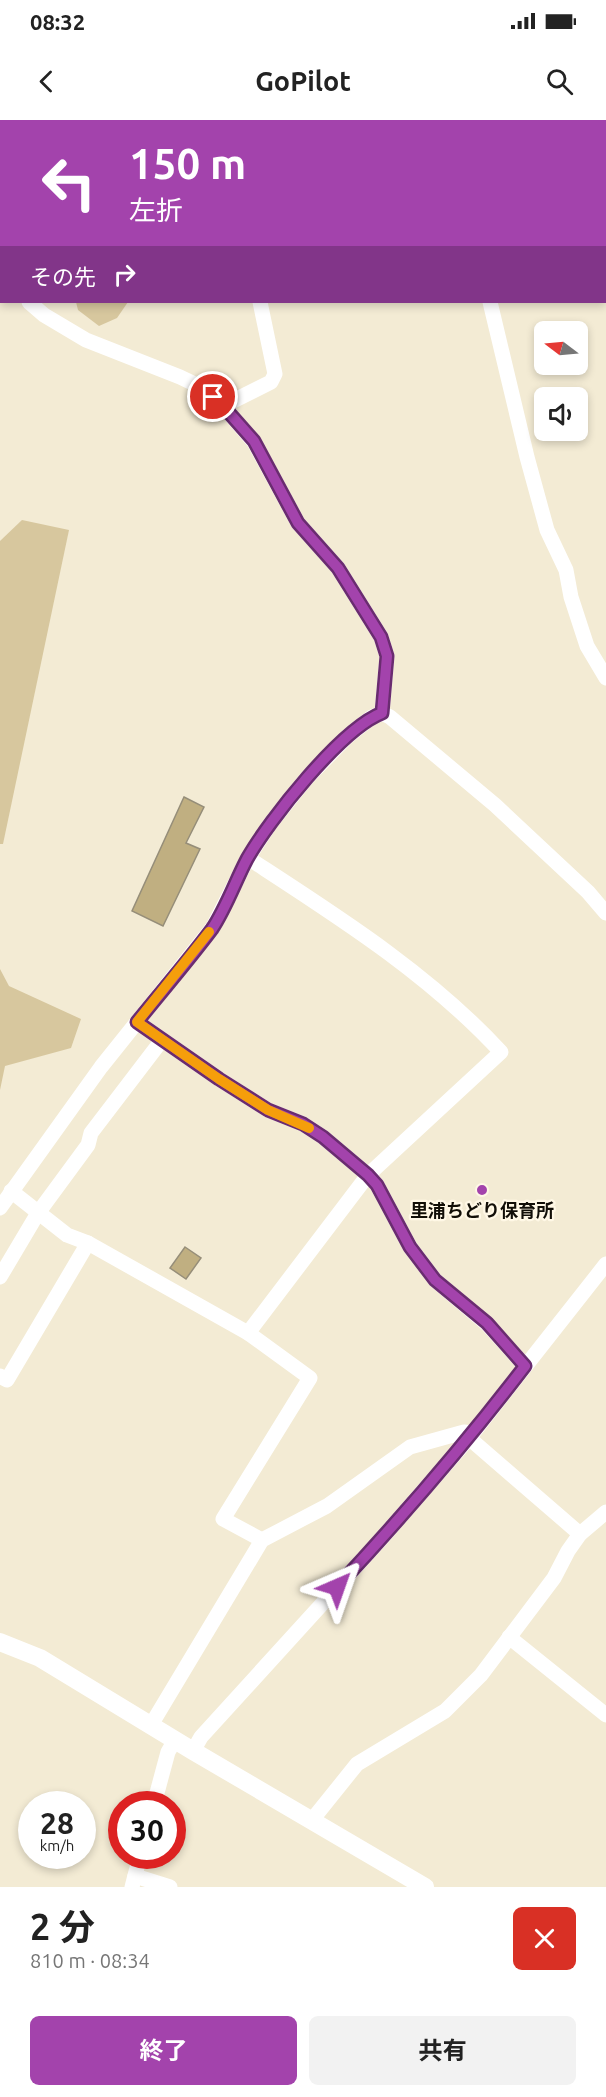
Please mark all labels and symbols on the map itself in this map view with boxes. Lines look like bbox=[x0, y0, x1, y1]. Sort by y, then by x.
north arrow bbox=[534, 321, 588, 375]
pin bbox=[187, 371, 238, 422]
marker: 里浦ちどり保育所 bbox=[475, 1183, 489, 1197]
place label: 里浦ちどり保育所 bbox=[410, 1200, 554, 1220]
position arrow bbox=[305, 1555, 369, 1619]
speed limit sign: 30 bbox=[108, 1791, 186, 1869]

